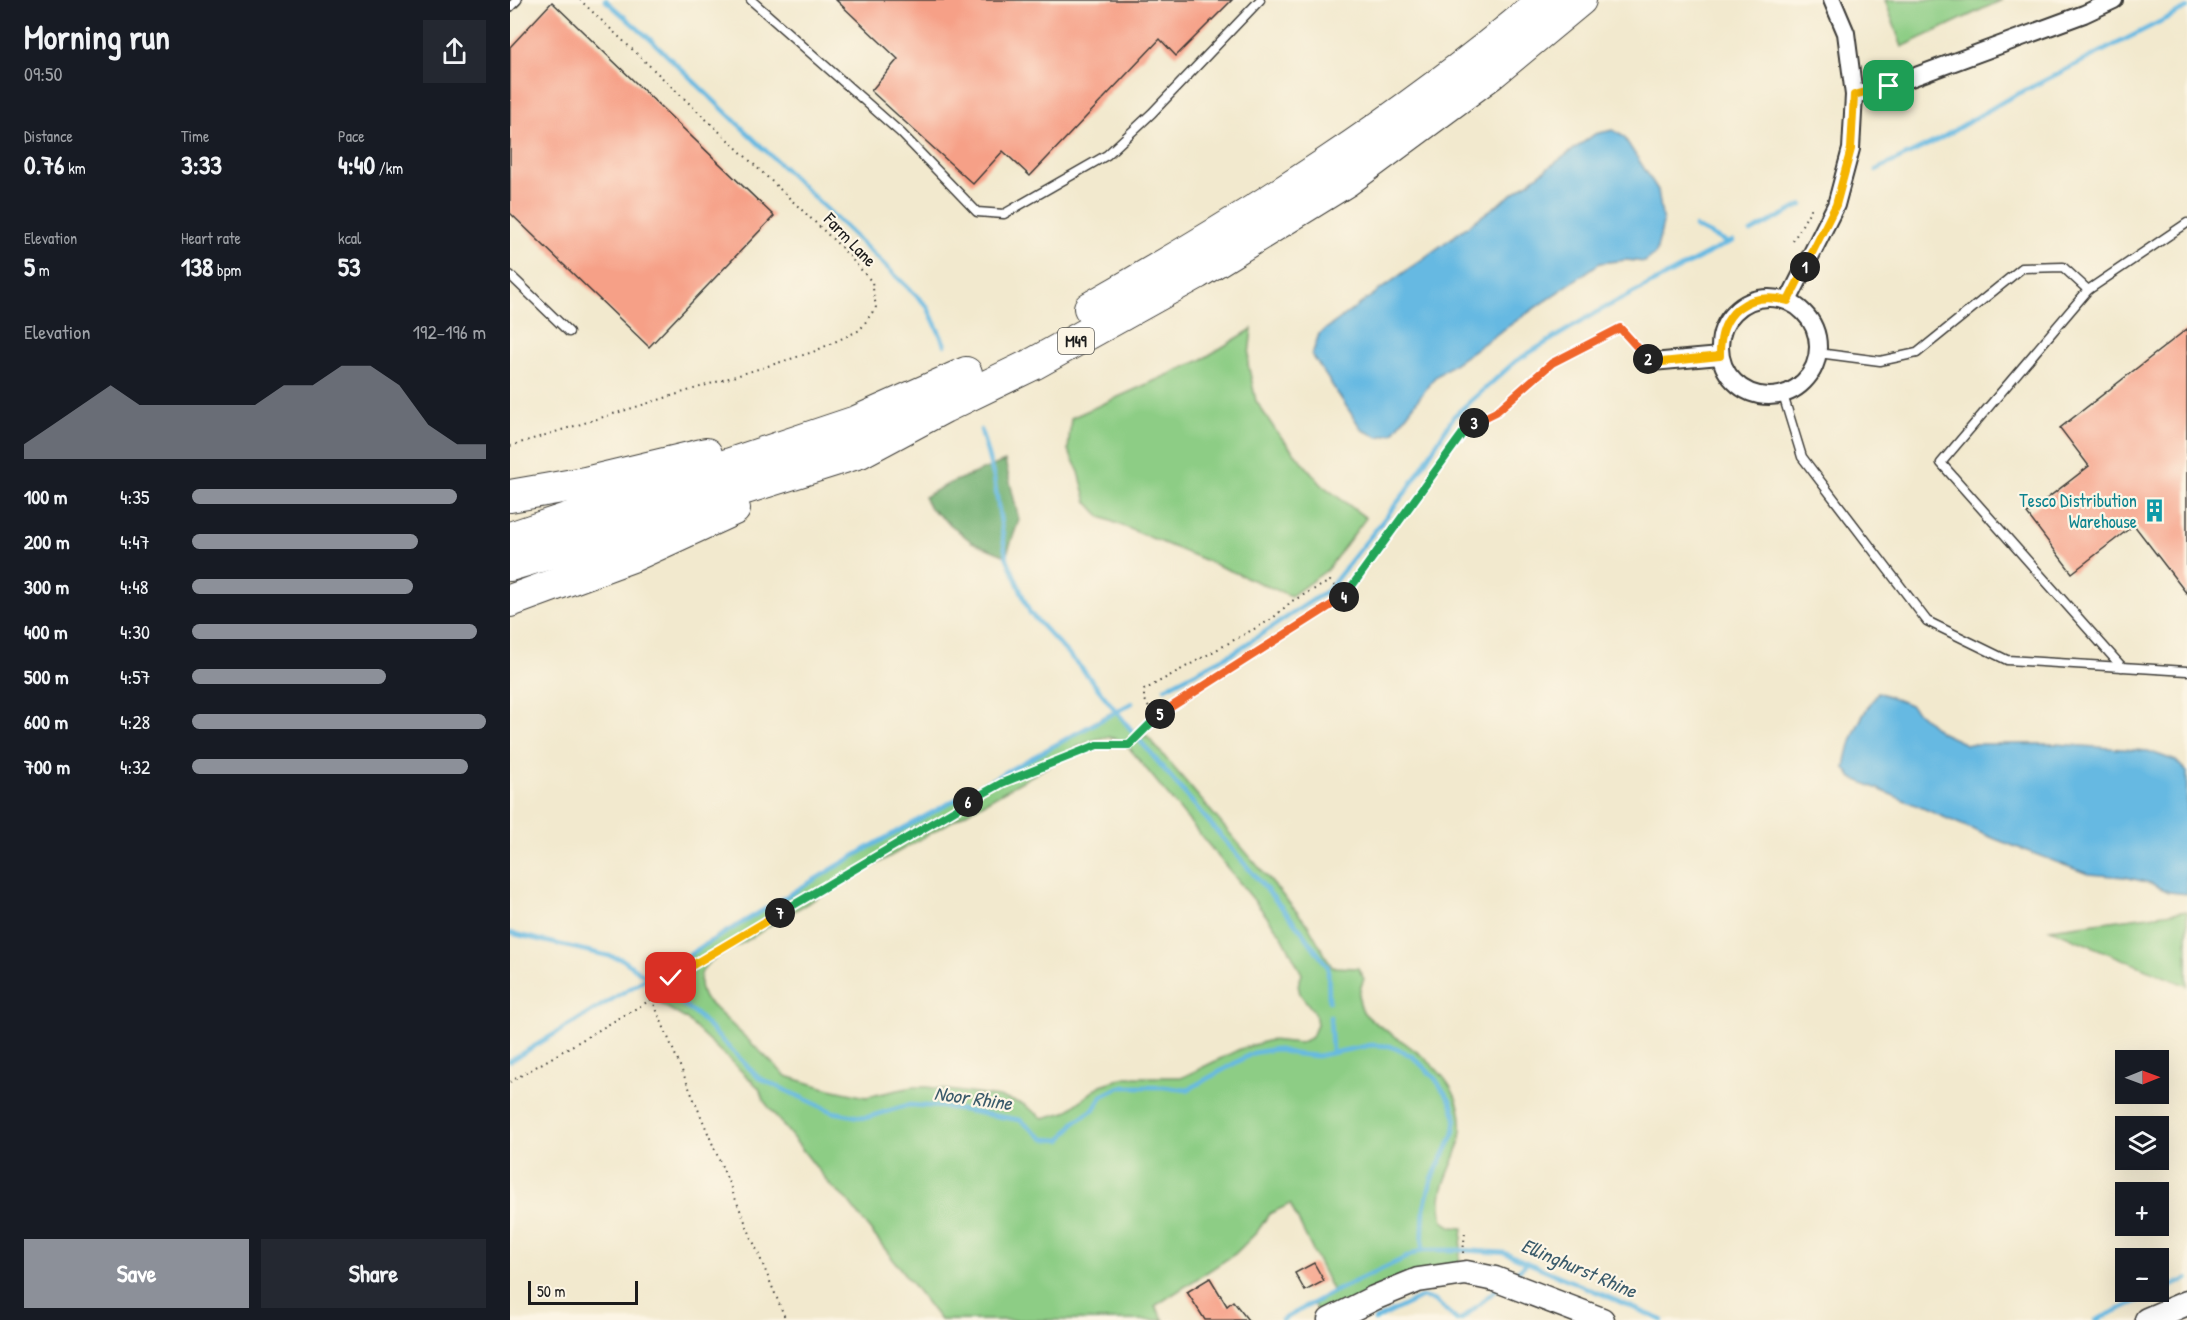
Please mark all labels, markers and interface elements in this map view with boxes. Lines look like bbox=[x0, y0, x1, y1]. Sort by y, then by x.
text: Morning run bbox=[24, 15, 170, 59]
button: share bbox=[423, 20, 486, 83]
text: 09:50 bbox=[24, 60, 62, 87]
pin bbox=[1863, 60, 1914, 111]
icon: arrive bbox=[1872, 69, 1905, 102]
text: Distance bbox=[24, 125, 73, 147]
text: Time bbox=[181, 125, 209, 147]
text: Pace bbox=[338, 125, 365, 147]
text: 0.76 bbox=[24, 147, 64, 182]
text: 3:33 bbox=[181, 147, 222, 182]
text: 4:40 bbox=[338, 147, 375, 182]
text: km bbox=[64, 157, 86, 179]
text: /km bbox=[375, 157, 403, 179]
street label: Farm Lane bbox=[818, 206, 882, 272]
text: Elevation bbox=[24, 227, 77, 249]
text: Heart rate bbox=[181, 227, 241, 249]
text: kcal bbox=[338, 227, 361, 249]
text: 5 bbox=[24, 249, 35, 284]
text: 138 bbox=[181, 249, 213, 284]
text: 53 bbox=[338, 249, 361, 284]
pin: 1 bbox=[1790, 252, 1820, 282]
text: 1 bbox=[1802, 256, 1808, 278]
text: m bbox=[35, 259, 50, 281]
text: bpm bbox=[213, 259, 241, 281]
text: Elevation bbox=[24, 318, 90, 345]
text: 192–196 m bbox=[413, 318, 486, 345]
road number: M49 bbox=[1058, 328, 1094, 354]
pin: 2 bbox=[1633, 344, 1663, 374]
text: 2 bbox=[1644, 348, 1652, 370]
pin: 3 bbox=[1459, 408, 1489, 438]
text: 3 bbox=[1470, 412, 1478, 434]
text: 100 m bbox=[24, 483, 67, 510]
text: 4:35 bbox=[120, 483, 150, 510]
place label: Tesco Distribution Warehouse bbox=[2019, 488, 2137, 534]
building icon: Tesco Distribution Warehouse bbox=[2142, 498, 2168, 524]
text: 200 m bbox=[24, 528, 69, 555]
text: 4:47 bbox=[120, 528, 150, 555]
text: 300 m bbox=[24, 573, 69, 600]
text: 4:48 bbox=[120, 573, 148, 600]
pin: 4 bbox=[1329, 582, 1359, 612]
text: 4 bbox=[1341, 586, 1347, 608]
text: 400 m bbox=[24, 618, 68, 645]
text: 4:30 bbox=[120, 618, 150, 645]
text: 500 m bbox=[24, 663, 69, 690]
text: 4:57 bbox=[120, 663, 151, 690]
pin: 5 bbox=[1145, 699, 1175, 729]
text: 5 bbox=[1157, 703, 1163, 725]
text: 600 m bbox=[24, 708, 68, 735]
text: 4:28 bbox=[120, 708, 150, 735]
text: 700 m bbox=[24, 753, 70, 780]
text: 4:32 bbox=[120, 753, 150, 780]
pin: 6 bbox=[953, 787, 983, 817]
text: 6 bbox=[965, 791, 971, 813]
pin: 7 bbox=[765, 898, 795, 928]
text: 7 bbox=[776, 902, 784, 924]
pin bbox=[645, 952, 696, 1003]
icon: check bbox=[654, 961, 687, 994]
north arrow bbox=[2115, 1050, 2169, 1104]
map controls bbox=[2115, 1050, 2169, 1302]
water label: Noor Rhine bbox=[933, 1079, 1015, 1116]
button: layers bbox=[2115, 1116, 2169, 1170]
button: + bbox=[2115, 1182, 2169, 1236]
water label: Ellinghurst Rhine bbox=[1517, 1231, 1642, 1305]
button: Save bbox=[24, 1239, 249, 1308]
button: Share bbox=[261, 1239, 486, 1308]
button: − bbox=[2115, 1248, 2169, 1302]
scale bar bbox=[528, 1278, 638, 1306]
text: 50 m bbox=[537, 1280, 566, 1302]

